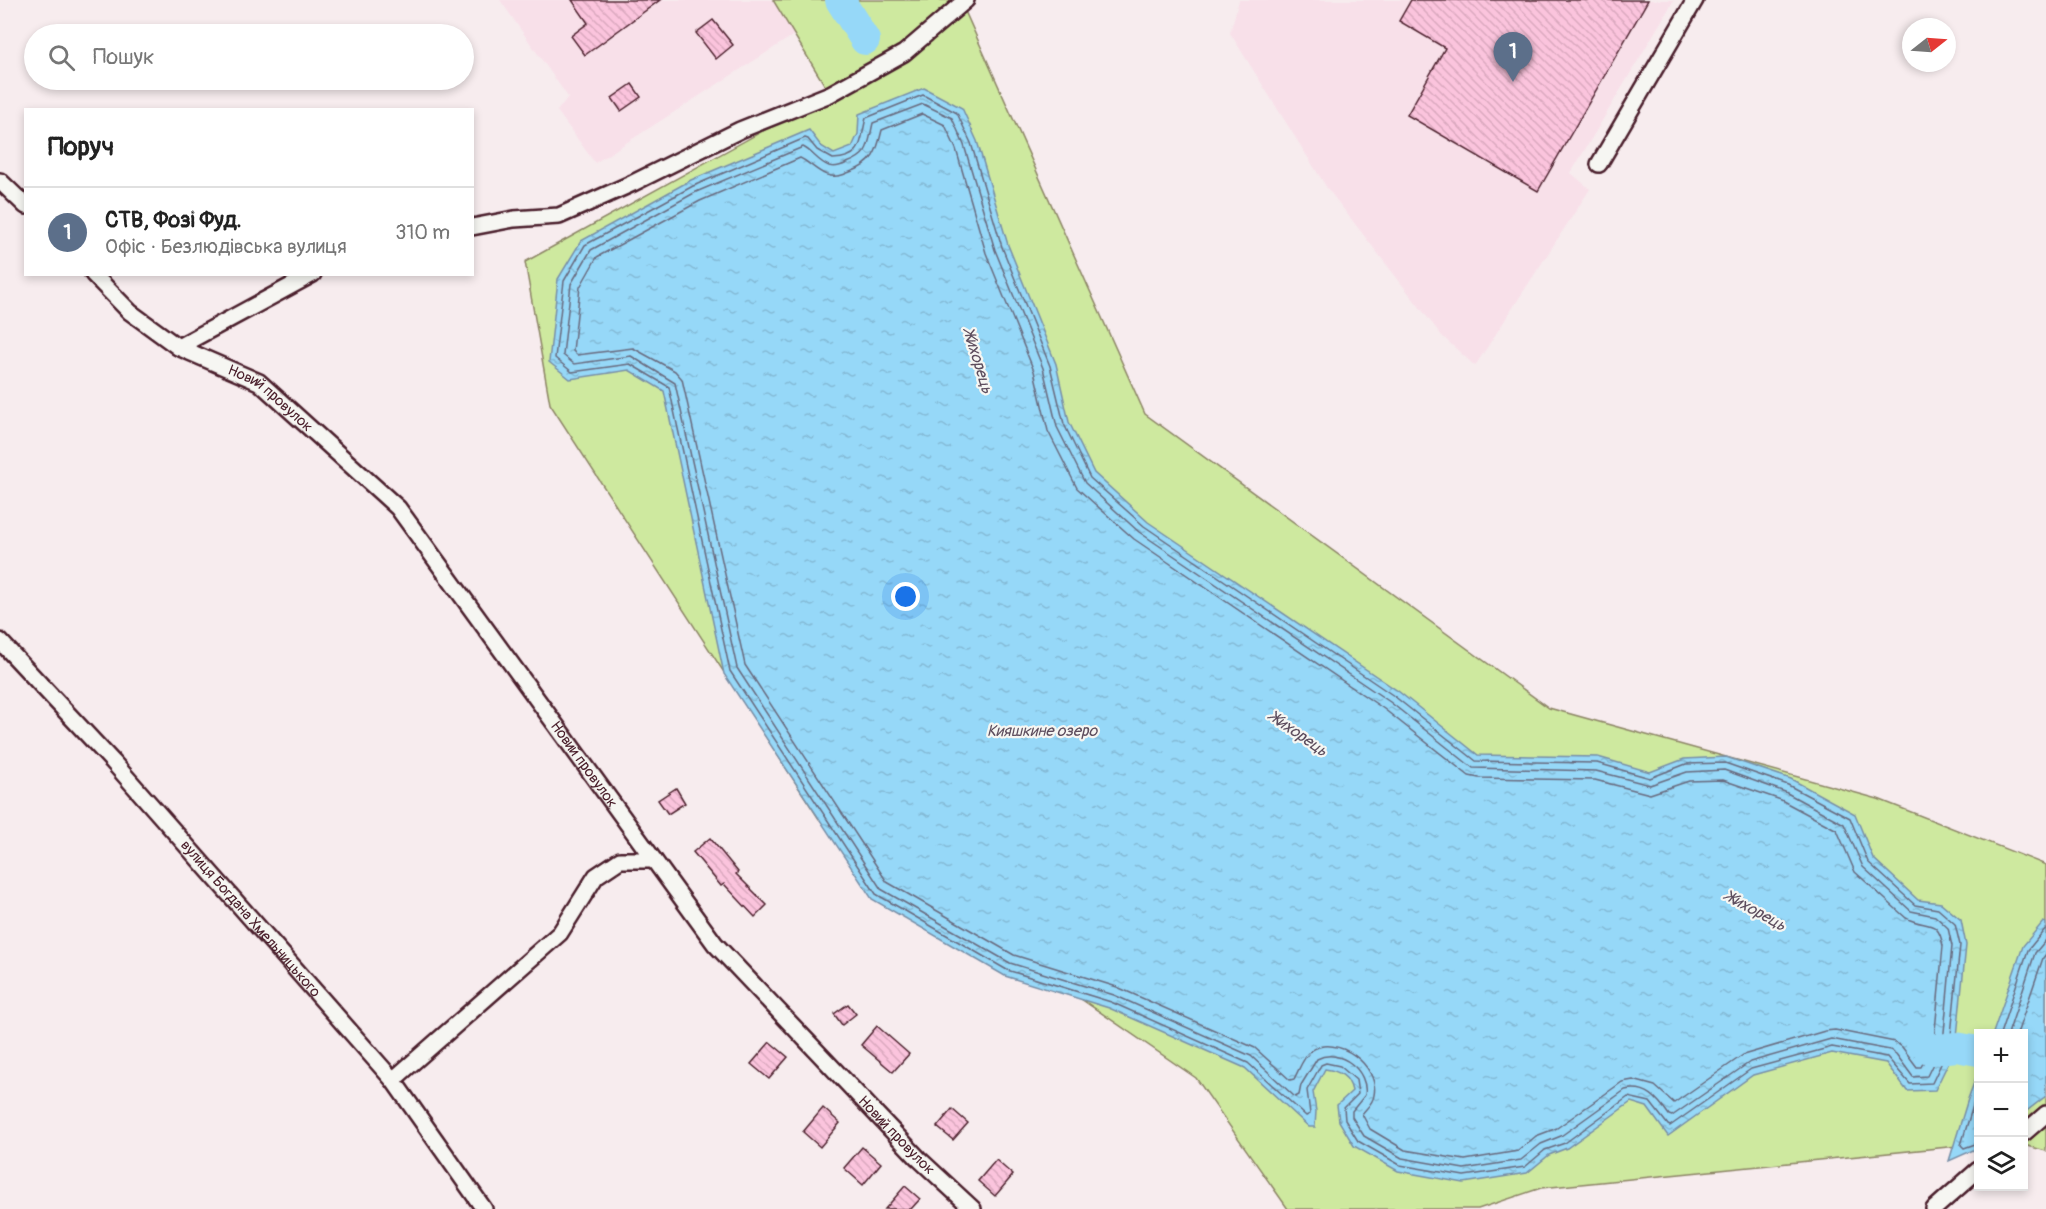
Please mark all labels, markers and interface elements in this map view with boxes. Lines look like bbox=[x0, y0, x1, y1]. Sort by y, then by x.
north arrow bbox=[1902, 18, 1956, 72]
search box bbox=[24, 24, 474, 90]
pin: 1 bbox=[1494, 32, 1532, 82]
icon: search bbox=[45, 41, 78, 74]
text: Пошук bbox=[93, 43, 154, 71]
text: Поруч bbox=[48, 131, 114, 163]
text: СТВ, Фозі Фуд. bbox=[105, 206, 242, 234]
text: 1 bbox=[64, 220, 71, 245]
text: 310 m bbox=[395, 220, 450, 245]
text: Офіс · Безлюдівська вулиця bbox=[105, 234, 347, 259]
water label: Жихорець bbox=[958, 325, 997, 396]
street label: Новий провулок bbox=[225, 361, 317, 436]
your location bbox=[891, 582, 920, 611]
water label: Жихорець bbox=[1264, 706, 1332, 761]
street label: Новий провулок bbox=[546, 717, 622, 812]
water label: Кияшкине озеро bbox=[987, 721, 1099, 741]
street label: вулиця Богдана Хмельницького bbox=[176, 836, 325, 1001]
water label: Жихорець bbox=[1720, 885, 1790, 936]
map controls bbox=[1974, 1029, 2028, 1191]
button: + bbox=[1974, 1029, 2028, 1083]
button: − bbox=[1974, 1083, 2028, 1137]
street label: Новий провулок bbox=[854, 1092, 939, 1179]
button: layers bbox=[1974, 1137, 2028, 1191]

